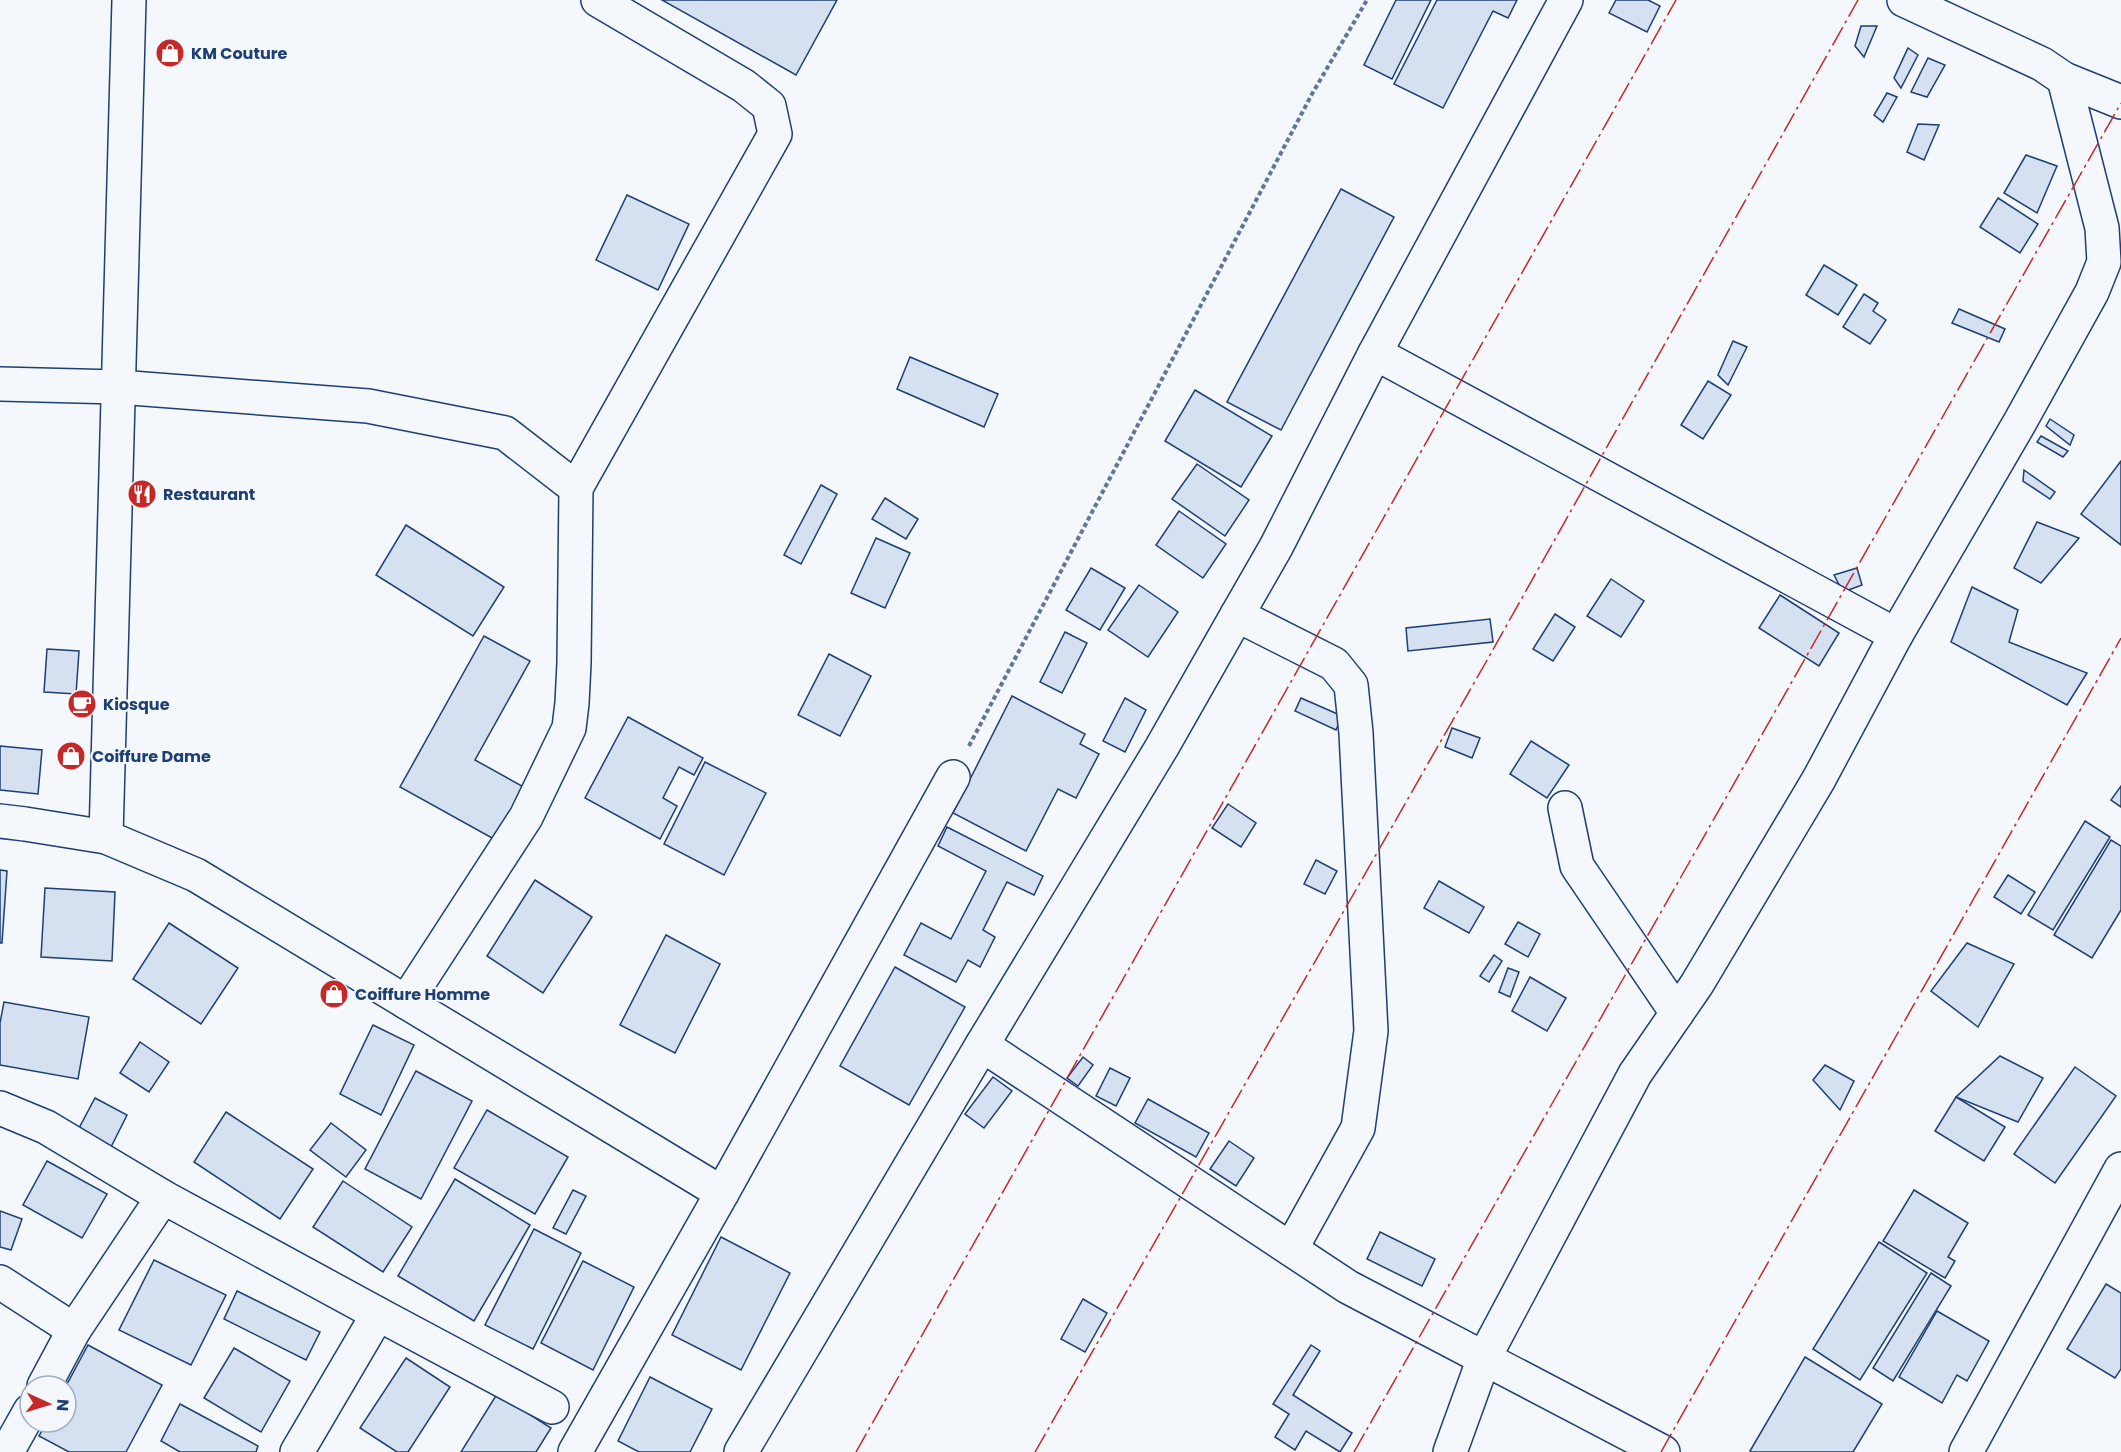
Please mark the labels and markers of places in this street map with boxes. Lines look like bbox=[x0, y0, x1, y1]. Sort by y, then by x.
shop icon: KM Couture bbox=[154, 37, 186, 69]
place label: KM Couture bbox=[191, 42, 288, 65]
restaurant icon: Restaurant bbox=[126, 478, 158, 510]
place label: Restaurant bbox=[163, 483, 255, 506]
cafe icon: Kiosque bbox=[66, 688, 98, 720]
place label: Kiosque bbox=[103, 693, 170, 716]
shop icon: Coiffure Dame bbox=[55, 740, 87, 772]
place label: Coiffure Dame bbox=[92, 745, 211, 768]
shop icon: Coiffure Homme bbox=[318, 978, 350, 1010]
place label: Coiffure Homme bbox=[355, 983, 490, 1006]

